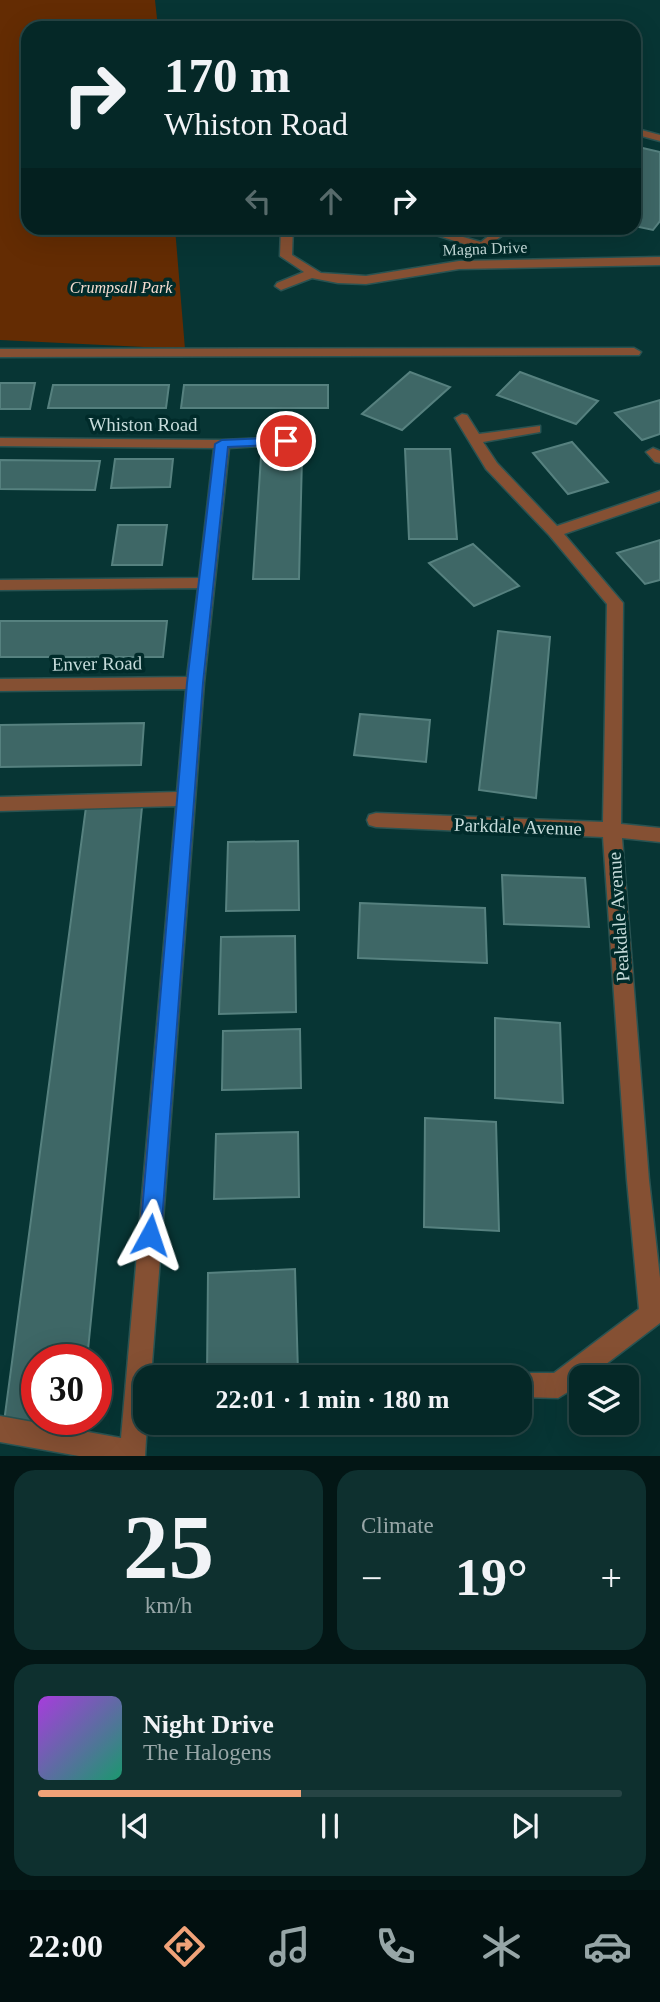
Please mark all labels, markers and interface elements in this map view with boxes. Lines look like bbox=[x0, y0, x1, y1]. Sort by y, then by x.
text: 170 m bbox=[164, 48, 291, 103]
icon: right bbox=[49, 49, 140, 140]
text: Whiston Road bbox=[164, 106, 348, 142]
icon: left bbox=[239, 182, 277, 220]
icon: ahead bbox=[312, 182, 350, 220]
icon: right bbox=[385, 182, 423, 220]
street label: Magna Drive bbox=[442, 239, 528, 259]
park label: Crumpsall Park bbox=[70, 279, 173, 297]
pin bbox=[256, 411, 316, 471]
street label: Whiston Road bbox=[88, 414, 198, 435]
icon: arrive bbox=[267, 422, 305, 460]
street label: Enver Road bbox=[52, 652, 143, 675]
street label: Parkdale Avenue bbox=[454, 814, 582, 839]
street label: Peakdale Avenue bbox=[603, 851, 634, 983]
position arrow bbox=[113, 1198, 187, 1272]
speed limit sign: 30 bbox=[21, 1344, 112, 1435]
map controls bbox=[569, 1365, 639, 1435]
button: layers bbox=[569, 1365, 639, 1435]
text: 22:01 · 1 min · 180 m bbox=[216, 1385, 450, 1414]
text: 25 bbox=[123, 1497, 214, 1598]
text: Climate bbox=[361, 1513, 434, 1538]
text: 19° bbox=[455, 1549, 528, 1606]
text: − bbox=[361, 1557, 382, 1599]
text: + bbox=[601, 1557, 622, 1599]
text: km/h bbox=[145, 1593, 192, 1618]
text: Night Drive bbox=[143, 1710, 274, 1739]
text: The Halogens bbox=[143, 1740, 271, 1765]
icon: previous bbox=[116, 1807, 154, 1845]
icon: pause bbox=[311, 1807, 349, 1845]
icon: next bbox=[506, 1807, 544, 1845]
icon: directions bbox=[160, 1922, 209, 1971]
icon: music bbox=[265, 1922, 314, 1971]
icon: phone bbox=[371, 1922, 420, 1971]
icon: climate bbox=[477, 1922, 526, 1971]
icon: car bbox=[583, 1922, 632, 1971]
text: 22:00 bbox=[28, 1928, 103, 1964]

